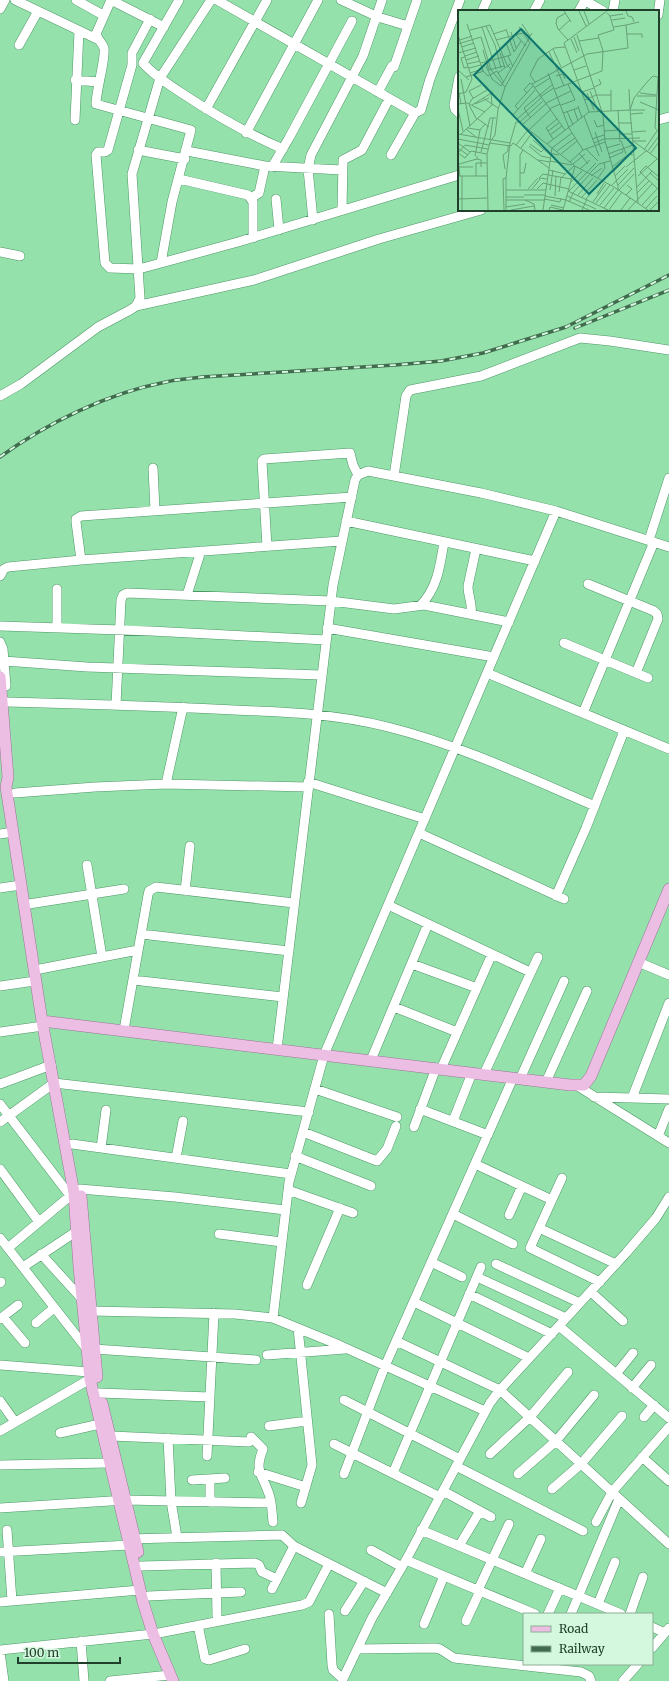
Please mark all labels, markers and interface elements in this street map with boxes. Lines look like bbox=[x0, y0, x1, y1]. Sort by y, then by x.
inset map bbox=[458, 10, 659, 211]
legend bbox=[523, 1613, 653, 1665]
text: Road bbox=[559, 1621, 588, 1636]
scale bar bbox=[18, 1639, 120, 1665]
text: Railway bbox=[559, 1641, 605, 1656]
text: 100 m bbox=[24, 1645, 59, 1660]

